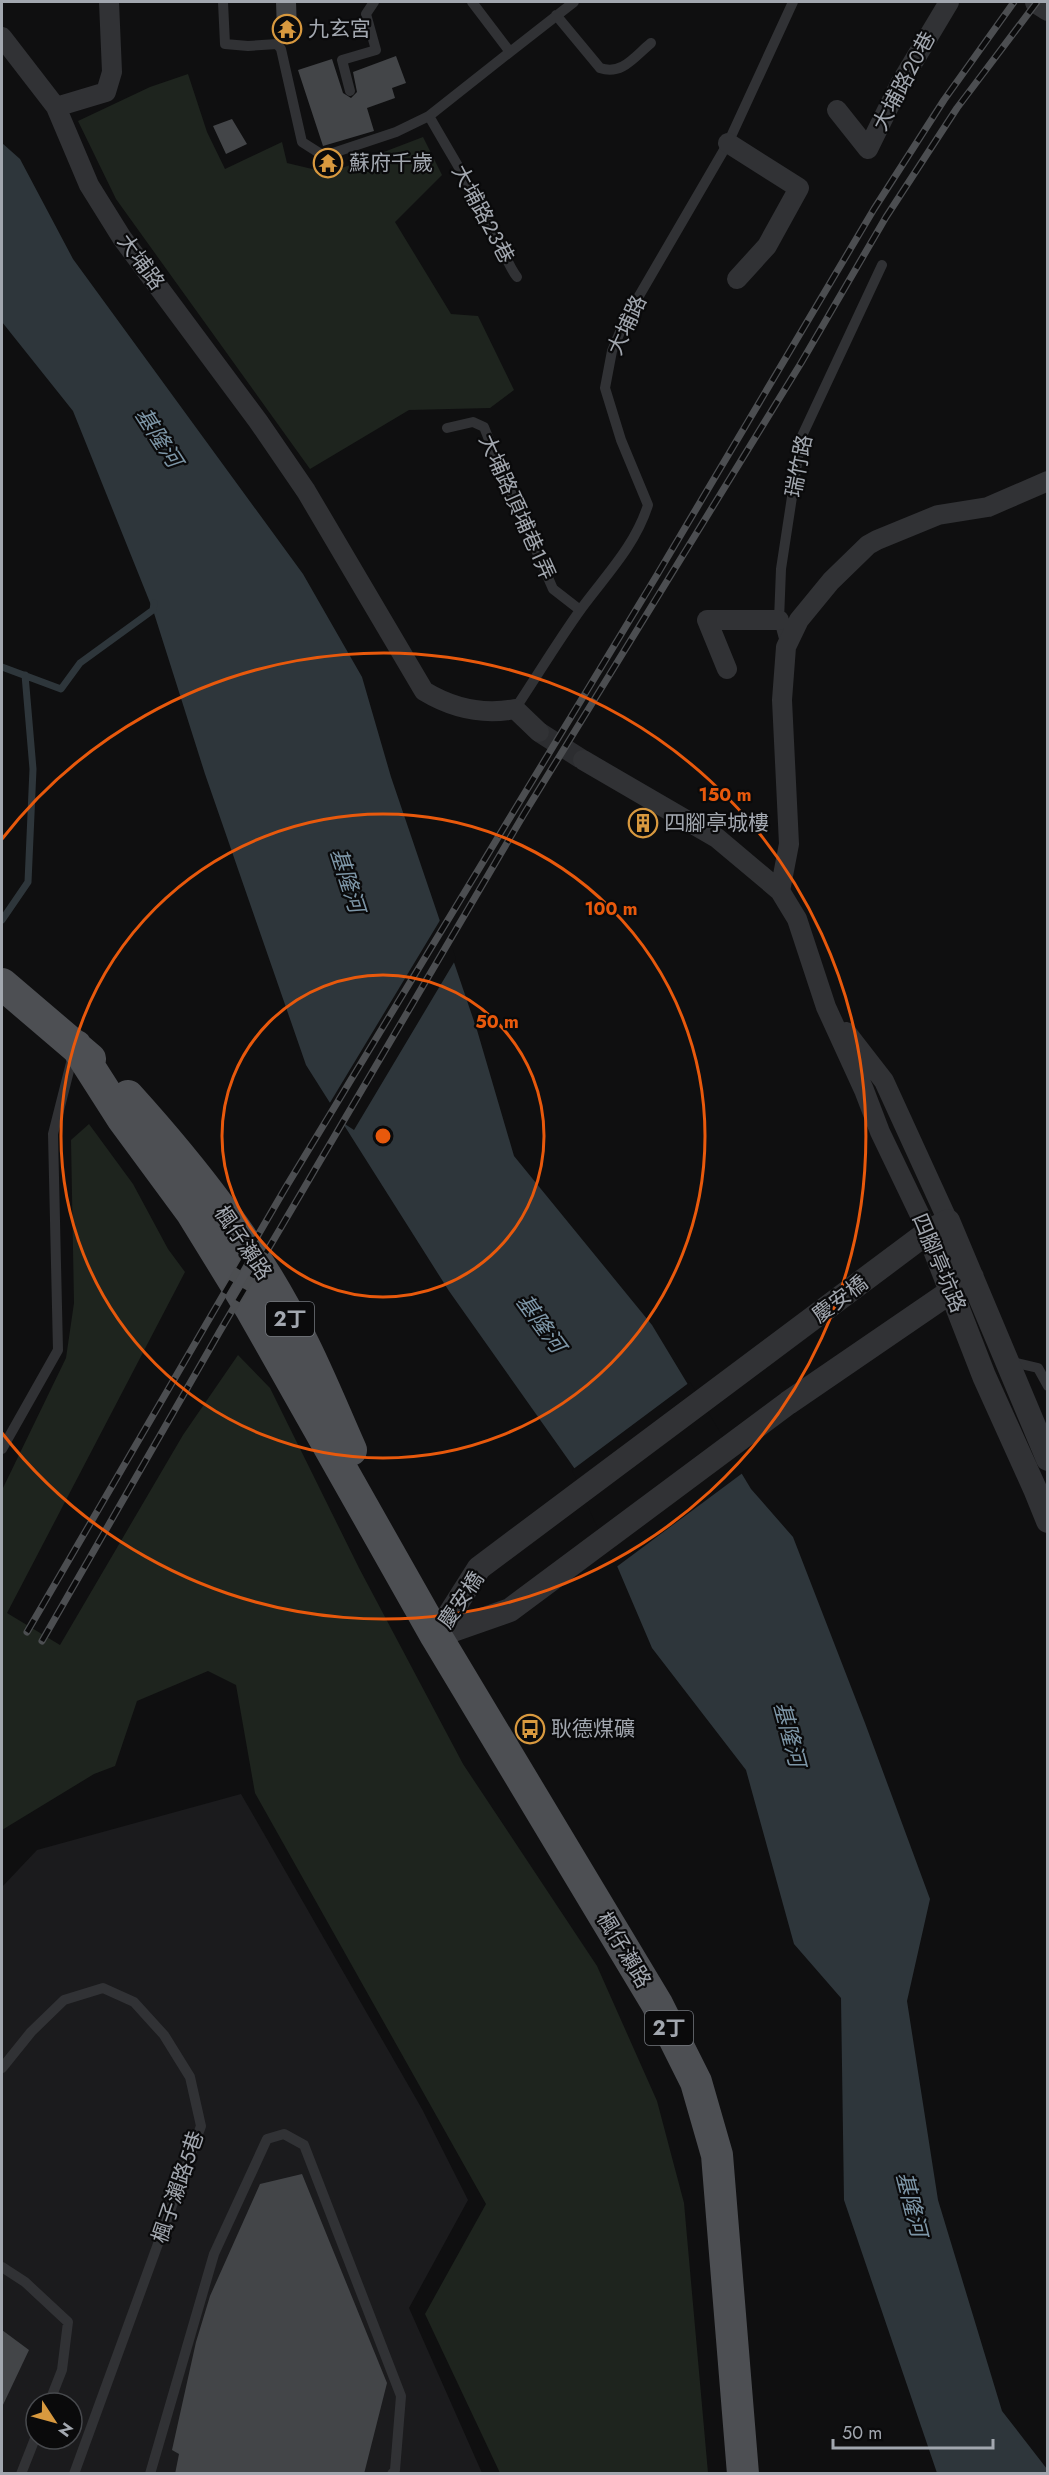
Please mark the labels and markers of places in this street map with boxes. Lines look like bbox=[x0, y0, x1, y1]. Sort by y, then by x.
temple icon: 九玄宮 bbox=[271, 13, 303, 45]
place label: 九玄宮 bbox=[308, 14, 371, 44]
temple icon: 蘇府千歲 bbox=[312, 147, 344, 179]
place label: 蘇府千歲 bbox=[349, 148, 433, 178]
building icon: 四腳亭城樓 bbox=[627, 807, 659, 839]
place label: 四腳亭城樓 bbox=[664, 808, 769, 838]
centre of rings bbox=[373, 1126, 393, 1146]
bus stop icon: 耿德煤礦 bbox=[514, 1713, 546, 1745]
place label: 耿德煤礦 bbox=[551, 1714, 635, 1744]

